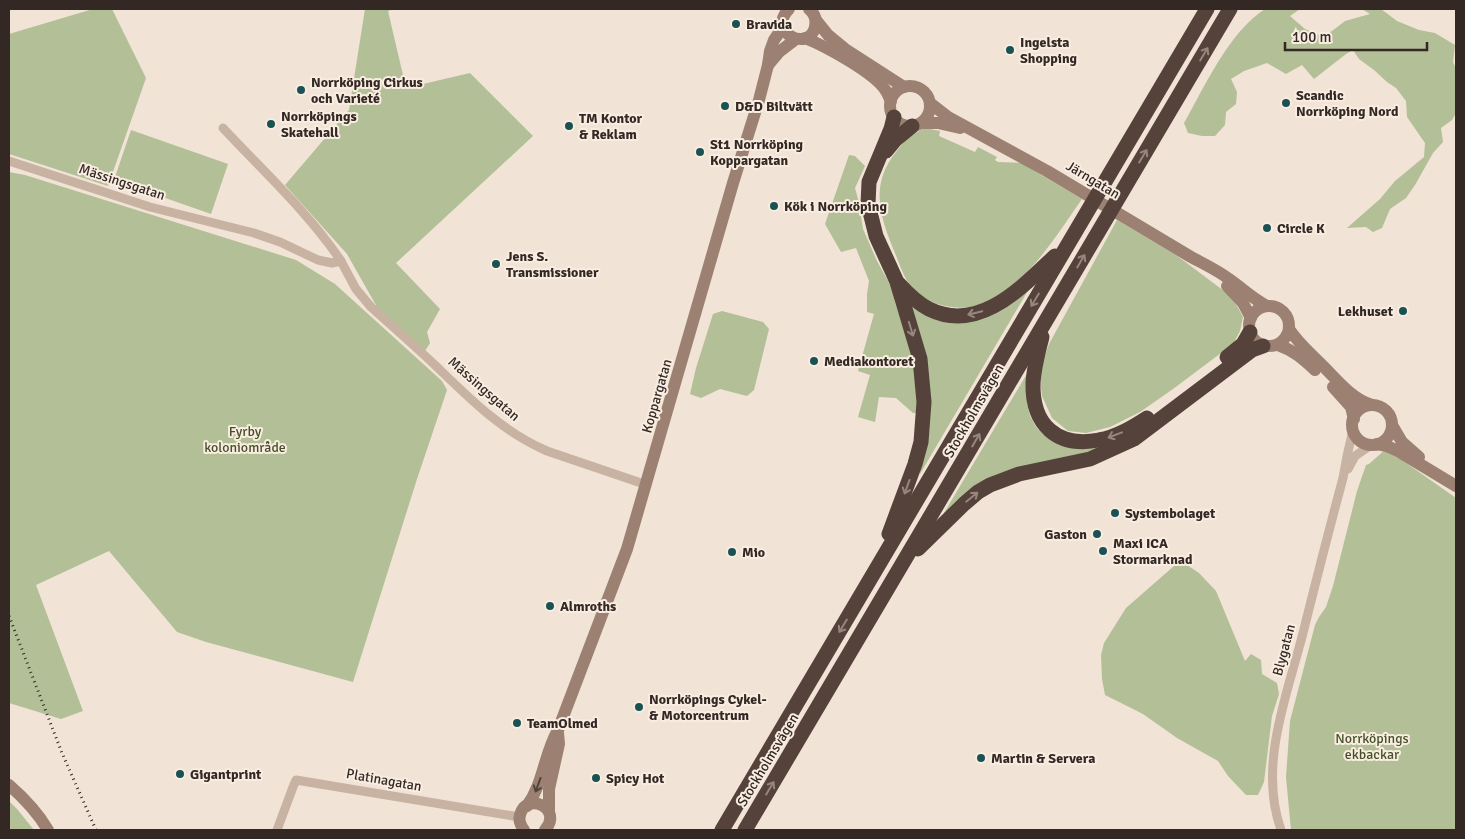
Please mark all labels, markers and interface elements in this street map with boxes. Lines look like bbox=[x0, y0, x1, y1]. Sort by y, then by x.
place label: Bravida bbox=[746, 16, 792, 33]
marker: Bravida bbox=[730, 18, 742, 30]
scale bar bbox=[1285, 20, 1428, 52]
text: 100 m bbox=[1292, 28, 1332, 46]
place label: Ingelsta Shopping bbox=[1020, 34, 1078, 67]
marker: Ingelsta Shopping bbox=[1004, 44, 1016, 56]
one-way arrow bbox=[1199, 47, 1209, 61]
place label: Norrköping Cirkus och Varieté bbox=[311, 74, 423, 107]
marker: Norrköping Cirkus och Varieté bbox=[295, 84, 307, 96]
place label: Scandic Norrköping Nord bbox=[1296, 87, 1399, 120]
marker: Scandic Norrköping Nord bbox=[1280, 97, 1292, 109]
place label: D&D Biltvätt bbox=[735, 98, 813, 115]
marker: D&D Biltvätt bbox=[719, 100, 731, 112]
place label: Norrköpings Skatehall bbox=[281, 108, 357, 141]
place label: TM Kontor & Reklam bbox=[579, 110, 643, 143]
marker: Norrköpings Skatehall bbox=[265, 118, 277, 130]
marker: TM Kontor & Reklam bbox=[563, 120, 575, 132]
place label: St1 Norrköping Koppargatan bbox=[710, 136, 804, 169]
marker: St1 Norrköping Koppargatan bbox=[694, 146, 706, 158]
one-way arrow bbox=[1139, 149, 1149, 163]
street label: Järngatan bbox=[1063, 157, 1123, 203]
street label: Mässingsgatan bbox=[77, 160, 167, 204]
place label: Kök i Norrköping bbox=[784, 198, 887, 215]
marker: Kök i Norrköping bbox=[768, 200, 780, 212]
place label: Circle K bbox=[1277, 220, 1325, 237]
marker: Circle K bbox=[1261, 222, 1273, 234]
place label: Jens S. Transmissioner bbox=[506, 248, 599, 281]
one-way arrow bbox=[1077, 254, 1087, 269]
marker: Jens S. Transmissioner bbox=[490, 258, 502, 270]
one-way arrow bbox=[1030, 292, 1040, 306]
place label: Lekhuset bbox=[1338, 303, 1394, 320]
marker: Lekhuset bbox=[1397, 305, 1409, 317]
one-way arrow bbox=[968, 309, 984, 318]
one-way arrow bbox=[906, 320, 916, 336]
street label: Mässingsgatan bbox=[445, 353, 523, 425]
place label: Mediakontoret bbox=[824, 353, 914, 370]
marker: Mediakontoret bbox=[808, 355, 820, 367]
street label: Koppargatan bbox=[638, 357, 676, 435]
street label: Stockholmsvägen bbox=[940, 361, 1008, 461]
park label: Fyrby koloniområde bbox=[204, 423, 286, 456]
one-way arrow bbox=[1108, 431, 1123, 440]
one-way arrow bbox=[971, 433, 981, 447]
one-way arrow bbox=[902, 479, 911, 495]
one-way arrow bbox=[965, 491, 978, 502]
place label: Systembolaget bbox=[1125, 505, 1216, 522]
marker: Systembolaget bbox=[1109, 507, 1121, 519]
place label: Gaston bbox=[1044, 526, 1087, 543]
marker: Gaston bbox=[1091, 528, 1103, 540]
place label: Maxi ICA Stormarknad bbox=[1113, 535, 1193, 568]
place label: Mio bbox=[742, 544, 765, 561]
marker: Maxi ICA Stormarknad bbox=[1097, 545, 1109, 557]
marker: Mio bbox=[726, 546, 738, 558]
place label: Almroths bbox=[560, 598, 616, 615]
marker: Almroths bbox=[544, 600, 556, 612]
one-way arrow bbox=[837, 618, 847, 632]
street label: Blygatan bbox=[1269, 622, 1299, 678]
place label: Norrköpings Cykel- & Motorcentrum bbox=[649, 691, 767, 724]
marker: Norrköpings Cykel- & Motorcentrum bbox=[633, 701, 645, 713]
street label: Stockholmsvägen bbox=[734, 711, 802, 809]
place label: TeamOlmed bbox=[527, 715, 598, 732]
marker: TeamOlmed bbox=[511, 717, 523, 729]
park label: Norrköpings ekbackar bbox=[1335, 730, 1409, 763]
place label: Martin & Servera bbox=[991, 750, 1095, 767]
marker: Martin & Servera bbox=[975, 752, 987, 764]
street label: Platinagatan bbox=[345, 765, 423, 795]
place label: Gigantprint bbox=[190, 766, 262, 783]
marker: Gigantprint bbox=[174, 768, 186, 780]
place label: Spicy Hot bbox=[606, 770, 665, 787]
marker: Spicy Hot bbox=[590, 772, 602, 784]
one-way arrow bbox=[533, 777, 542, 792]
one-way arrow bbox=[765, 781, 775, 796]

